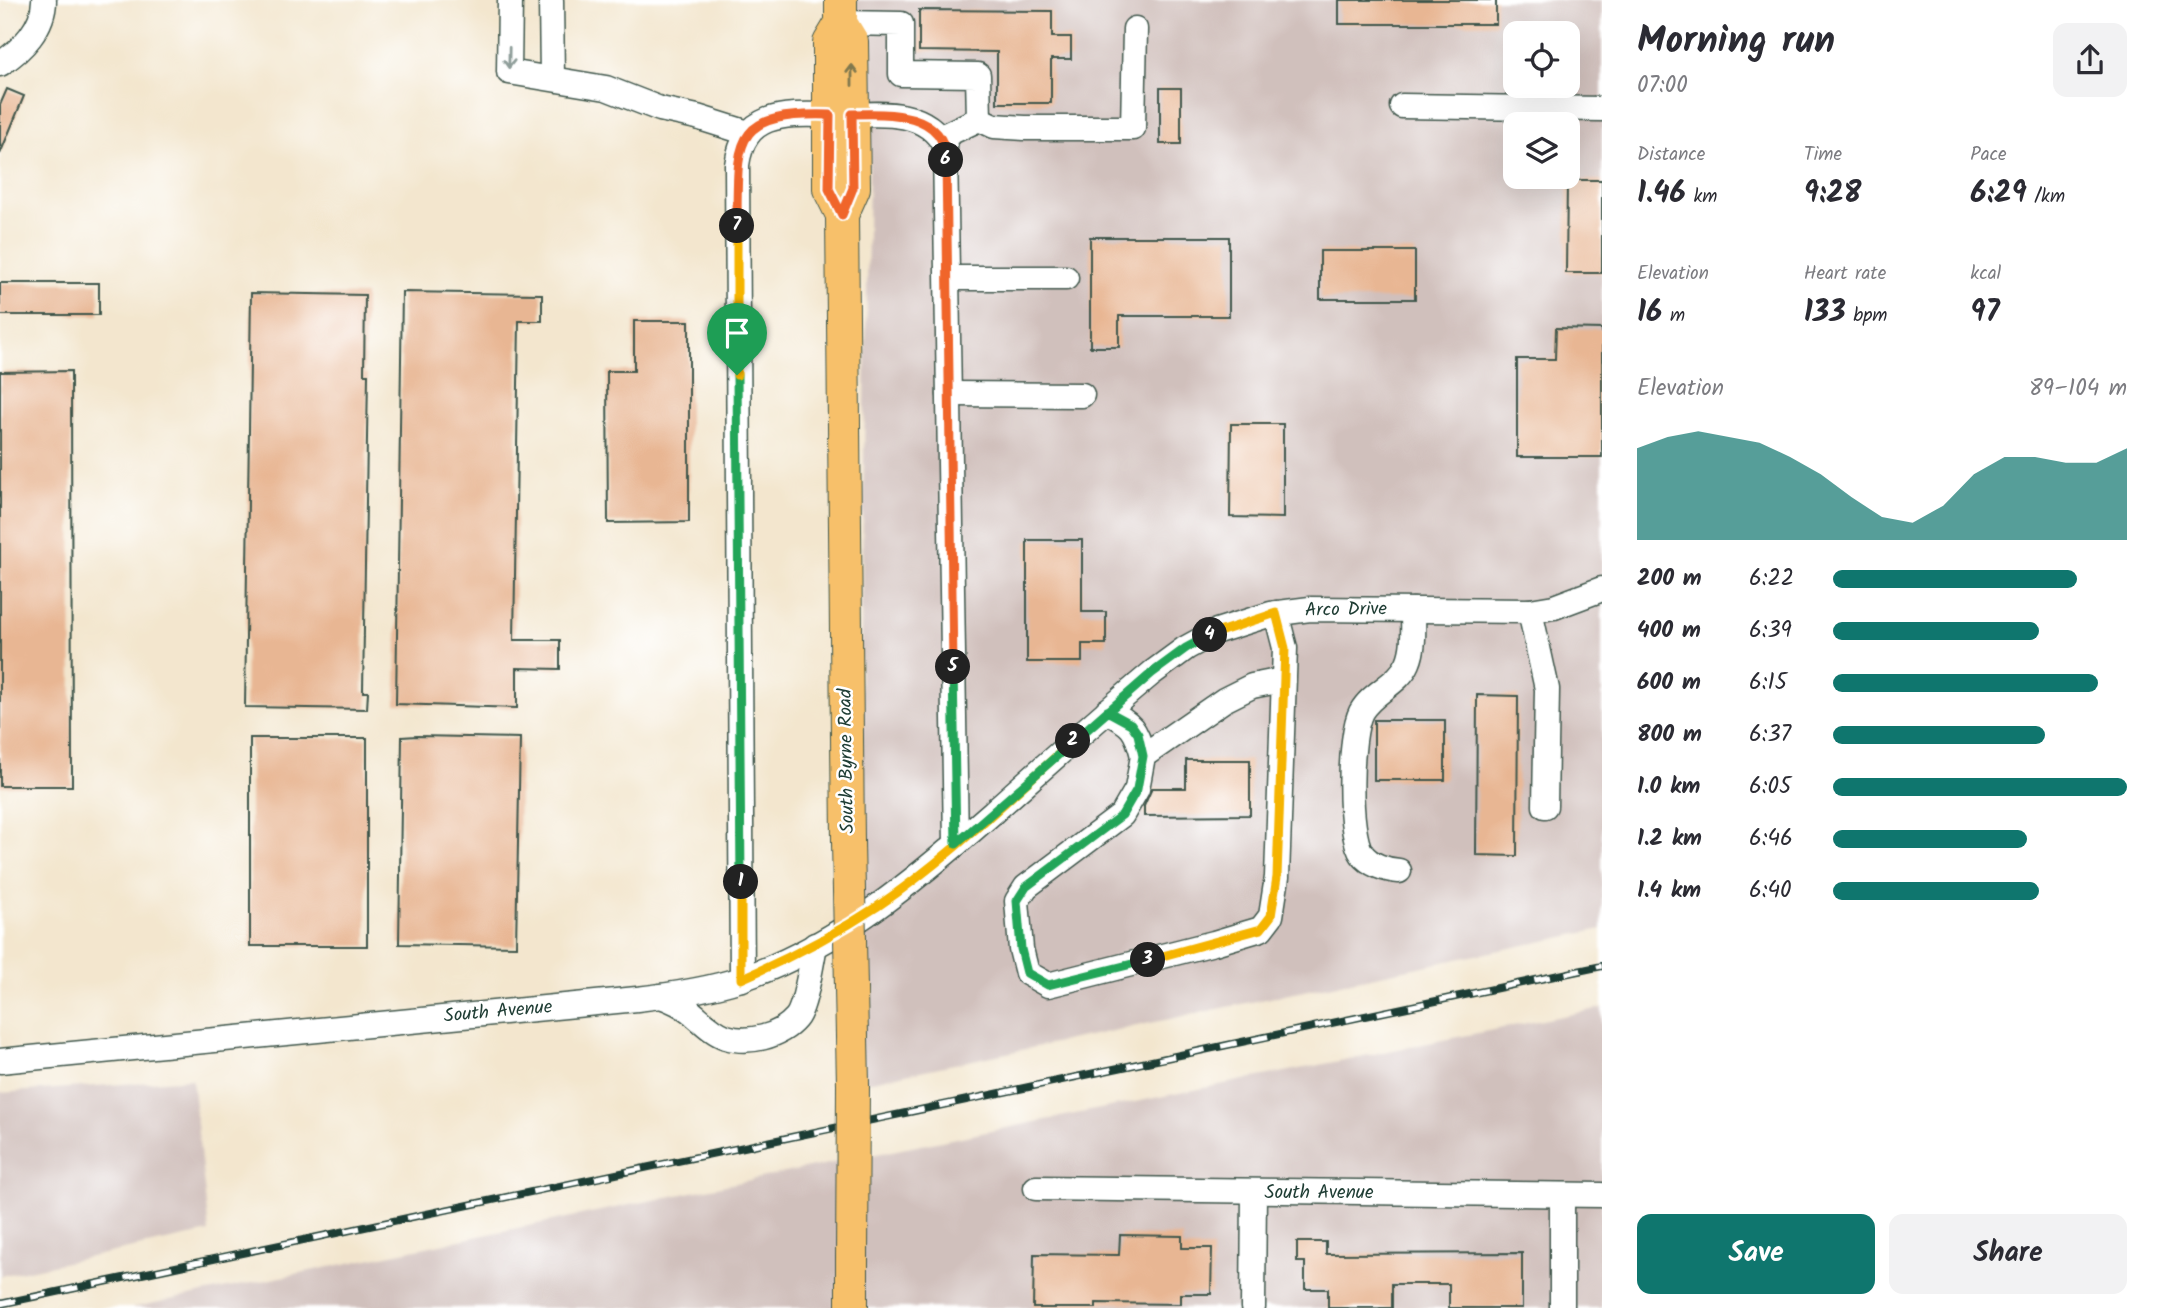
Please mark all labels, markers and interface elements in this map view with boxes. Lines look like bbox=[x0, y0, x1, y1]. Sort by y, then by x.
text: Morning run bbox=[1637, 12, 1835, 72]
map controls bbox=[1503, 21, 1580, 189]
button: locate bbox=[1503, 21, 1580, 98]
button: share bbox=[2053, 23, 2127, 97]
one-way arrow bbox=[502, 46, 516, 69]
one-way arrow bbox=[845, 64, 859, 87]
text: 07:00 bbox=[1637, 68, 1688, 104]
button: layers bbox=[1503, 112, 1580, 189]
text: Distance bbox=[1637, 140, 1705, 170]
text: Time bbox=[1804, 140, 1842, 170]
text: Pace bbox=[1970, 140, 2007, 170]
pin: 6 bbox=[928, 142, 964, 178]
text: 6 bbox=[940, 144, 951, 174]
text: 1.46 bbox=[1637, 170, 1686, 218]
text: 9:28 bbox=[1804, 170, 1861, 218]
text: 6:29 bbox=[1970, 170, 2027, 218]
text: km bbox=[1686, 182, 1717, 212]
text: /km bbox=[2027, 182, 2065, 212]
pin: 7 bbox=[720, 208, 754, 244]
text: 7 bbox=[732, 210, 741, 240]
text: Elevation bbox=[1637, 259, 1709, 289]
text: Heart rate bbox=[1804, 259, 1886, 289]
text: kcal bbox=[1970, 259, 2001, 289]
text: 16 bbox=[1637, 289, 1662, 337]
text: 133 bbox=[1804, 289, 1846, 337]
text: 97 bbox=[1970, 289, 2000, 337]
text: m bbox=[1662, 301, 1685, 331]
text: bpm bbox=[1846, 301, 1887, 331]
pin bbox=[707, 303, 767, 375]
icon: arrive bbox=[718, 314, 756, 352]
text: Elevation bbox=[1637, 371, 1724, 407]
text: 89–104 m bbox=[2029, 371, 2127, 407]
text: 200 m bbox=[1637, 561, 1702, 597]
text: 6:22 bbox=[1749, 561, 1794, 597]
street label: Arco Drive bbox=[1305, 594, 1388, 626]
text: 400 m bbox=[1637, 613, 1701, 649]
text: 6:39 bbox=[1749, 613, 1792, 649]
pin: 4 bbox=[1192, 618, 1228, 652]
text: 4 bbox=[1204, 619, 1215, 649]
pin: 5 bbox=[936, 650, 970, 684]
text: 5 bbox=[948, 651, 957, 681]
text: 600 m bbox=[1637, 665, 1701, 701]
text: 6:15 bbox=[1749, 665, 1787, 701]
street label: South Byrne Road bbox=[831, 688, 863, 834]
text: 800 m bbox=[1637, 717, 1702, 753]
text: 6:37 bbox=[1749, 717, 1791, 753]
pin: 2 bbox=[1056, 724, 1090, 758]
text: 2 bbox=[1067, 725, 1078, 755]
text: 1.0 km bbox=[1637, 769, 1700, 805]
text: 6:05 bbox=[1749, 769, 1791, 805]
text: 1.2 km bbox=[1637, 821, 1702, 857]
text: 6:46 bbox=[1749, 821, 1793, 857]
pin: 1 bbox=[724, 864, 758, 900]
text: 1 bbox=[738, 866, 743, 896]
text: 1.4 km bbox=[1637, 873, 1701, 909]
text: 6:40 bbox=[1749, 873, 1792, 909]
pin: 3 bbox=[1130, 942, 1166, 978]
text: 3 bbox=[1142, 944, 1153, 974]
street label: South Avenue bbox=[442, 992, 554, 1032]
street label: South Avenue bbox=[1265, 1178, 1374, 1208]
button: Save bbox=[1637, 1214, 1875, 1294]
button: Share bbox=[1889, 1214, 2127, 1294]

